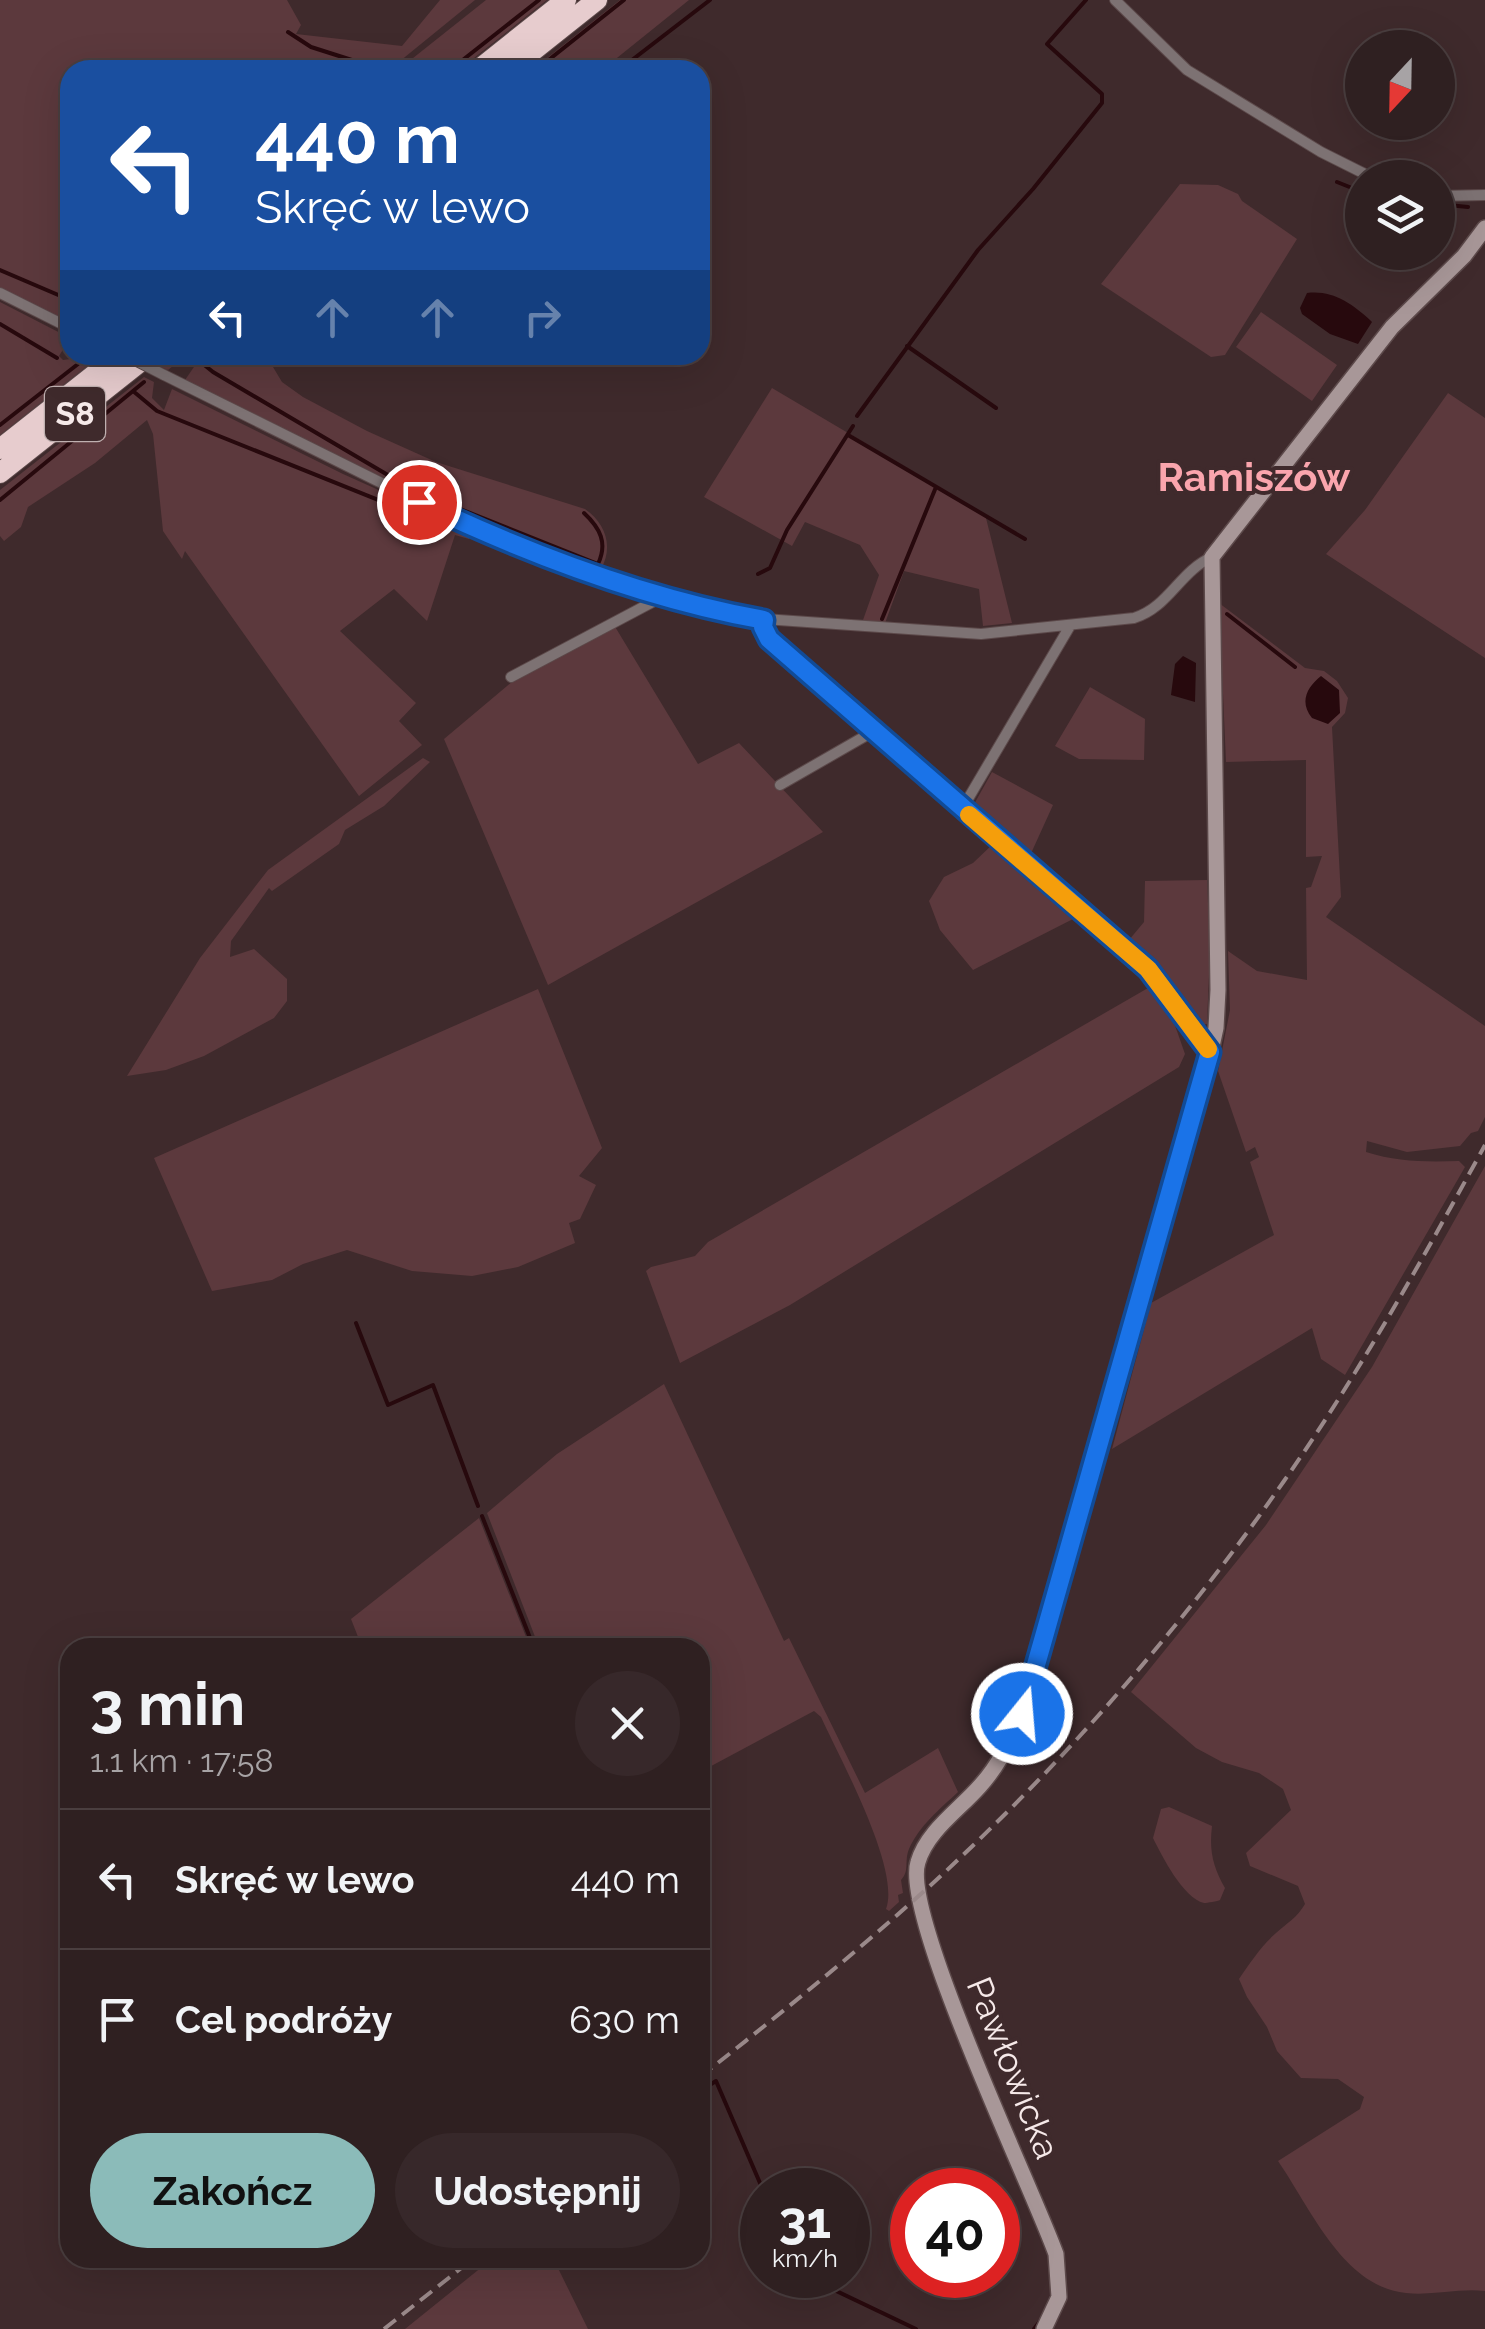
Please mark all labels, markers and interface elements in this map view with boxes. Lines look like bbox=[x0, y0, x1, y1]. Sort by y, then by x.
north arrow bbox=[1345, 30, 1455, 140]
map controls bbox=[1345, 30, 1455, 270]
text: 440 m bbox=[255, 97, 460, 179]
icon: left bbox=[90, 100, 220, 230]
button: layers bbox=[1345, 160, 1455, 270]
text: Skręć w lewo bbox=[255, 181, 530, 234]
icon: left bbox=[200, 290, 255, 345]
icon: ahead bbox=[305, 290, 360, 345]
icon: ahead bbox=[410, 290, 465, 345]
icon: right bbox=[515, 290, 570, 345]
road number: S8 bbox=[45, 387, 105, 441]
district label: Ramiszów bbox=[1158, 453, 1351, 500]
pin bbox=[377, 460, 462, 545]
icon: arrive bbox=[392, 475, 447, 530]
position arrow bbox=[970, 1662, 1074, 1766]
text: 3 min bbox=[90, 1669, 245, 1739]
button: close bbox=[575, 1671, 680, 1776]
text: 1.1 km · 17:58 bbox=[90, 1742, 273, 1779]
icon: left bbox=[90, 1852, 145, 1907]
text: Skręć w lewo bbox=[175, 1857, 415, 1902]
text: 440 m bbox=[571, 1857, 680, 1902]
street label: Pawłowicka bbox=[959, 1971, 1068, 2164]
icon: arrive bbox=[90, 1992, 145, 2047]
text: Cel podróży bbox=[175, 1997, 392, 2042]
text: 630 m bbox=[569, 1997, 680, 2042]
button: Zakończ bbox=[90, 2133, 375, 2248]
button: Udostępnij bbox=[395, 2133, 680, 2248]
speed limit sign: 40 bbox=[890, 2168, 1020, 2298]
text: 31 bbox=[779, 2191, 831, 2250]
text: km/h bbox=[772, 2243, 838, 2273]

